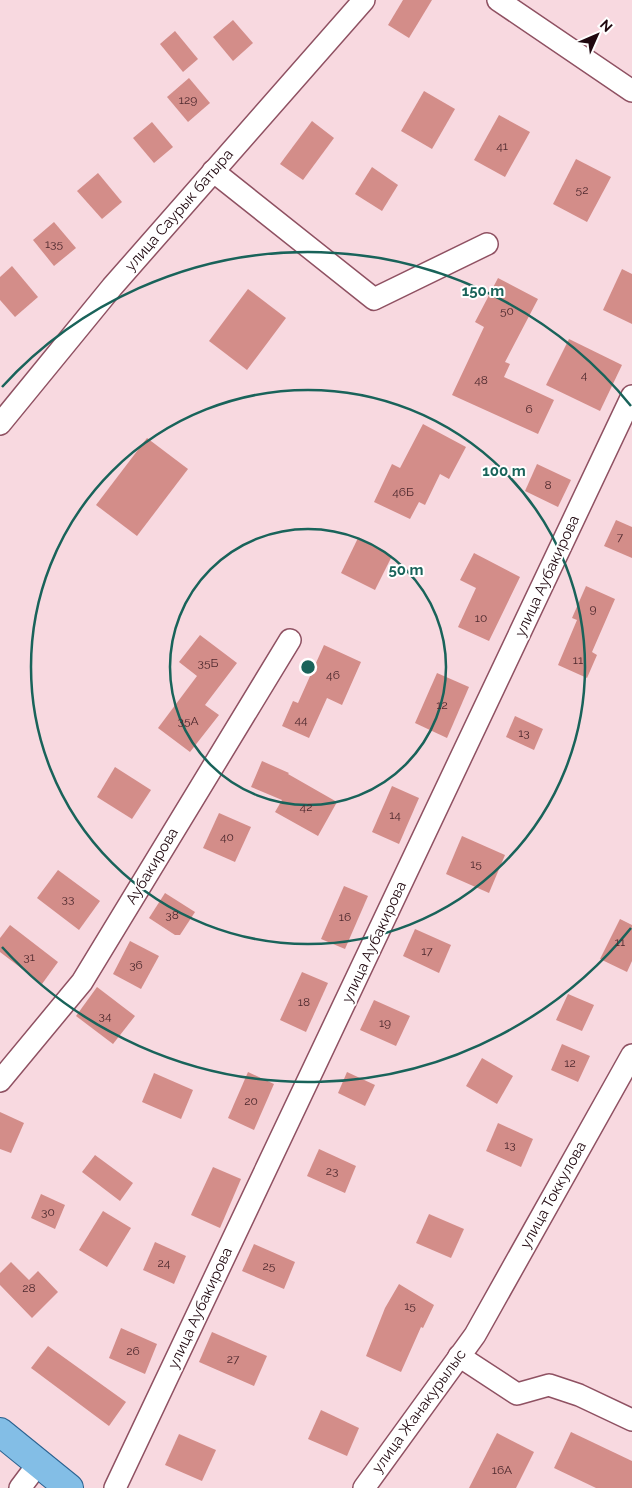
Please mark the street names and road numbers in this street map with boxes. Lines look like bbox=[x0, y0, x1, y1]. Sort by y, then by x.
street label: улица Саурык батыра bbox=[121, 145, 237, 275]
street label: улица Аубакирова bbox=[511, 512, 583, 640]
street label: Аубакирова bbox=[122, 824, 182, 908]
street label: улица Аубакирова bbox=[338, 878, 410, 1006]
street label: улица Токкулова bbox=[516, 1138, 590, 1252]
street label: улица Аубакирова bbox=[164, 1244, 236, 1372]
street label: улица Жанакурылыс bbox=[368, 1346, 470, 1476]

